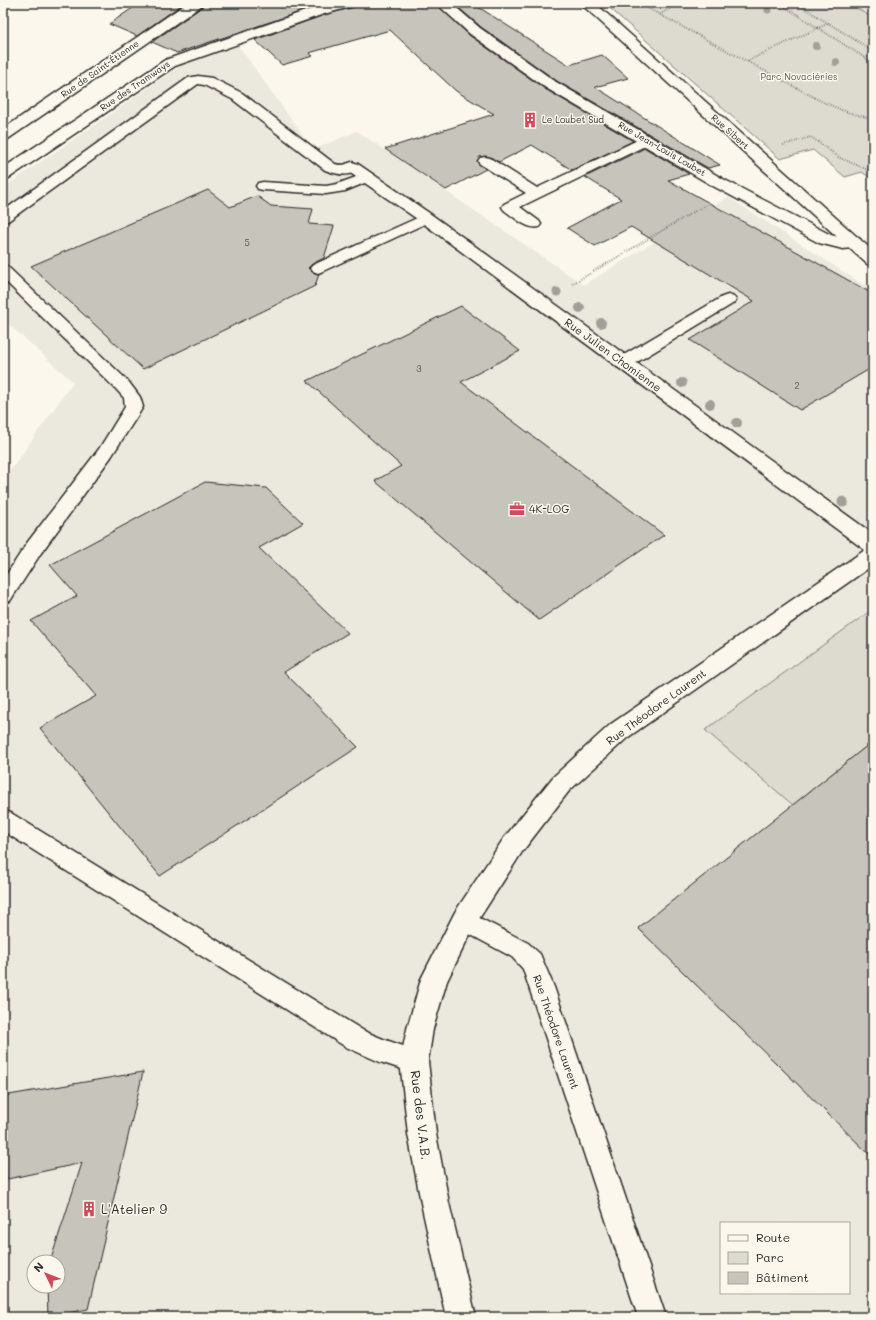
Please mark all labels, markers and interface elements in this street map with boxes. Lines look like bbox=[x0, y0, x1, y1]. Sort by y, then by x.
street label: Rue de Saint-Étienne bbox=[59, 38, 141, 100]
street label: Rue des Tramways bbox=[98, 58, 172, 113]
park label: Parc Novaciéries bbox=[761, 71, 837, 82]
building icon: Le Loubet Sud bbox=[521, 111, 539, 129]
street label: Rue Sibert bbox=[709, 112, 751, 151]
place label: Le Loubet Sud bbox=[542, 114, 604, 125]
street label: Rue Jean-Louis Loubet bbox=[616, 119, 708, 178]
house number: 5 bbox=[244, 237, 250, 248]
street label: Rue Julien Chomienne bbox=[562, 314, 665, 395]
house number: 3 bbox=[416, 363, 422, 374]
house number: 2 bbox=[794, 380, 800, 391]
office icon: 4K-LOG bbox=[508, 500, 526, 518]
place label: 4K-LOG bbox=[529, 501, 569, 516]
street label: Rue Théodore Laurent bbox=[603, 665, 709, 748]
street label: Rue Théodore Laurent bbox=[530, 973, 583, 1091]
street label: Rue des V.A.B. bbox=[408, 1069, 435, 1161]
building icon: L'Atelier 9 bbox=[80, 1200, 98, 1218]
place label: L'Atelier 9 bbox=[101, 1200, 167, 1217]
legend bbox=[720, 1222, 850, 1294]
text: Route bbox=[756, 1229, 790, 1245]
text: Parc bbox=[756, 1249, 784, 1265]
north arrow bbox=[26, 1254, 66, 1294]
text: N bbox=[30, 1259, 47, 1275]
text: Bâtiment bbox=[756, 1269, 809, 1285]

